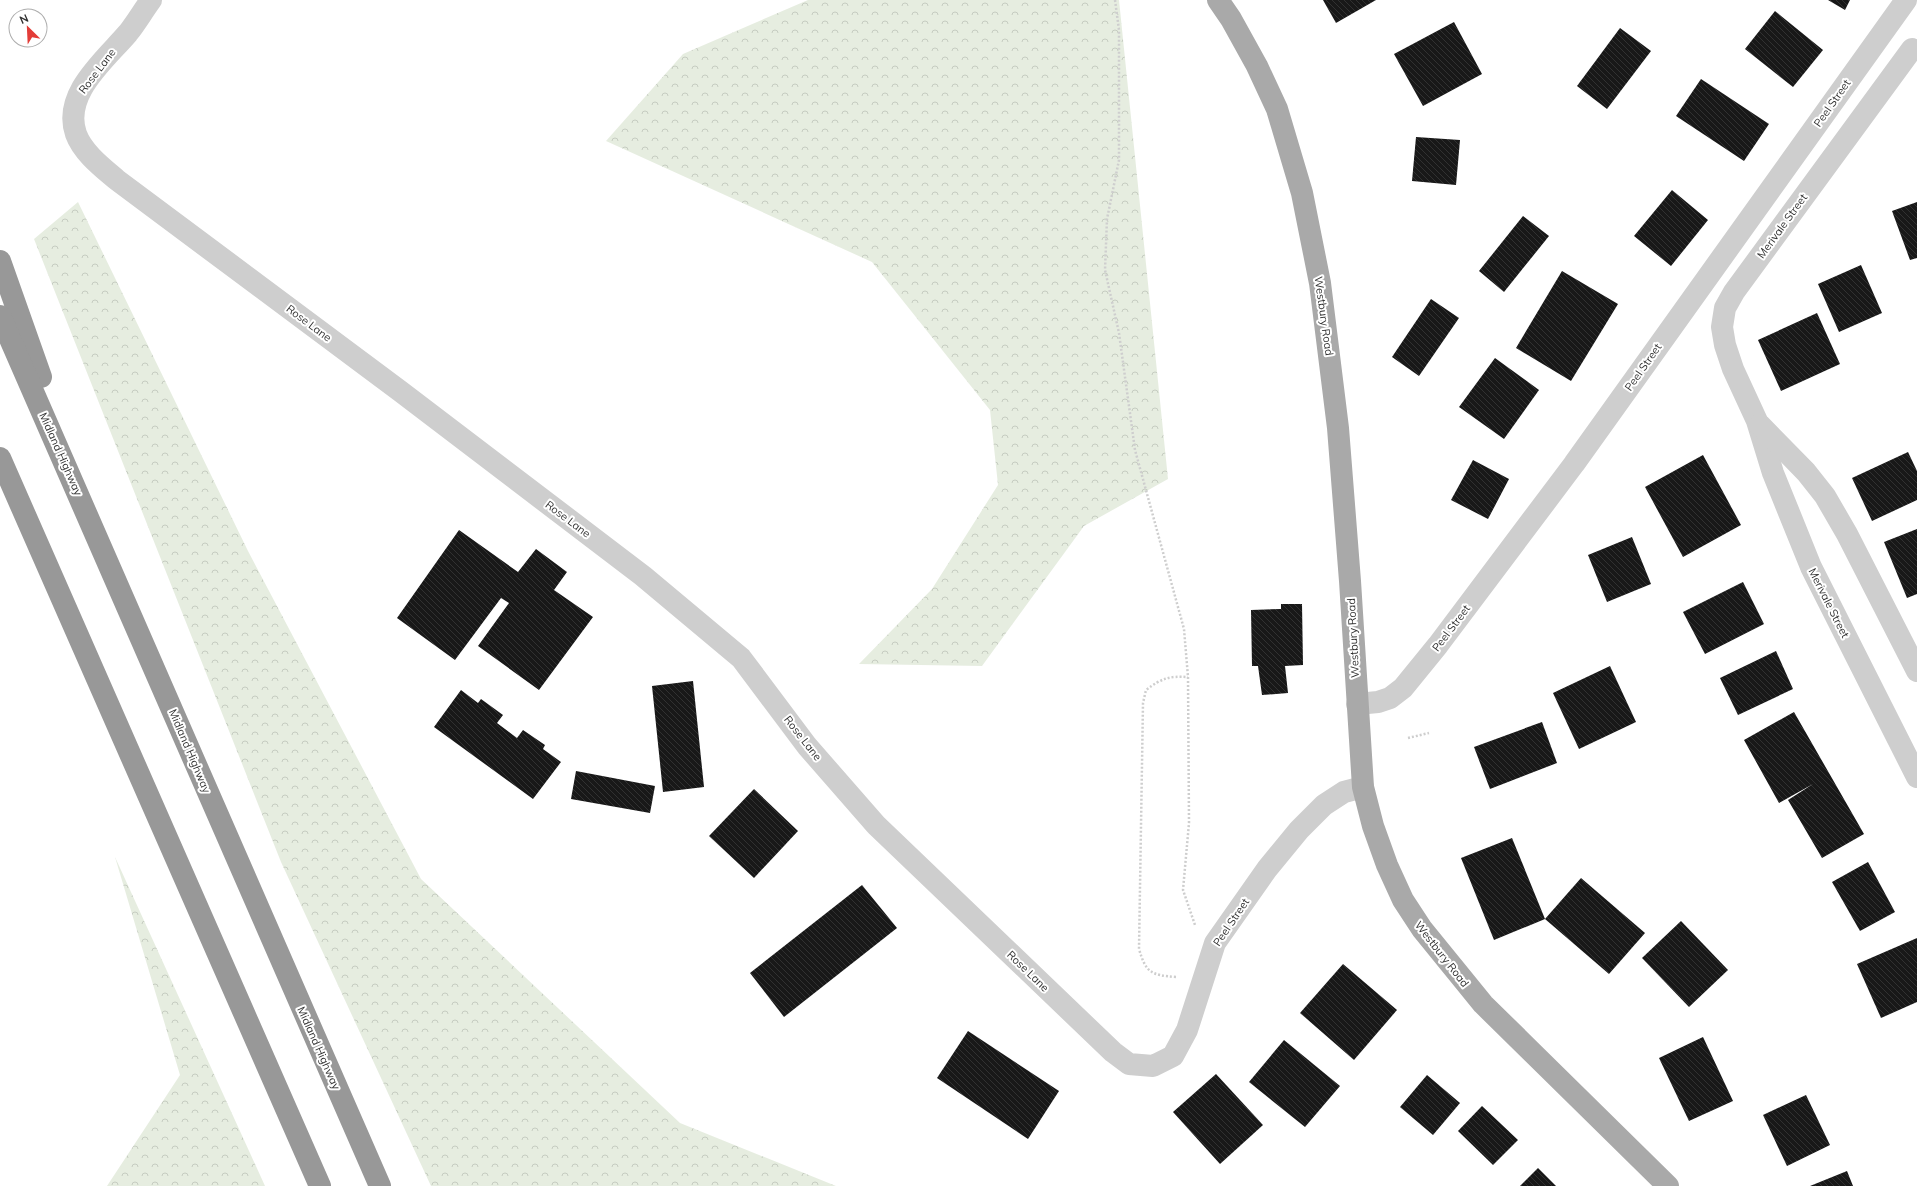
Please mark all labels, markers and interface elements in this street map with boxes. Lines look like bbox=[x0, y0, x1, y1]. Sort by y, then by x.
north arrow bbox=[8, 8, 48, 48]
text: N bbox=[17, 11, 31, 27]
street label: Rose Lane bbox=[75, 46, 119, 96]
street label: Peel Street bbox=[1811, 76, 1854, 129]
street label: Merivale Street bbox=[1754, 191, 1810, 261]
street label: Westbury Road bbox=[1312, 276, 1336, 356]
street label: Rose Lane bbox=[284, 301, 334, 345]
street label: Peel Street bbox=[1622, 340, 1665, 393]
street label: Midland Highway bbox=[36, 410, 86, 498]
street label: Rose Lane bbox=[543, 497, 593, 541]
street label: Merivale Street bbox=[1805, 566, 1853, 640]
street label: Westbury Road bbox=[1344, 598, 1362, 678]
street label: Peel Street bbox=[1429, 602, 1473, 654]
street label: Midland Highway bbox=[166, 707, 214, 795]
street label: Rose Lane bbox=[781, 713, 825, 763]
street label: Peel Street bbox=[1210, 895, 1252, 949]
street label: Westbury Road bbox=[1412, 918, 1472, 990]
street label: Rose Lane bbox=[1004, 948, 1052, 994]
street label: Midland Highway bbox=[294, 1004, 344, 1092]

